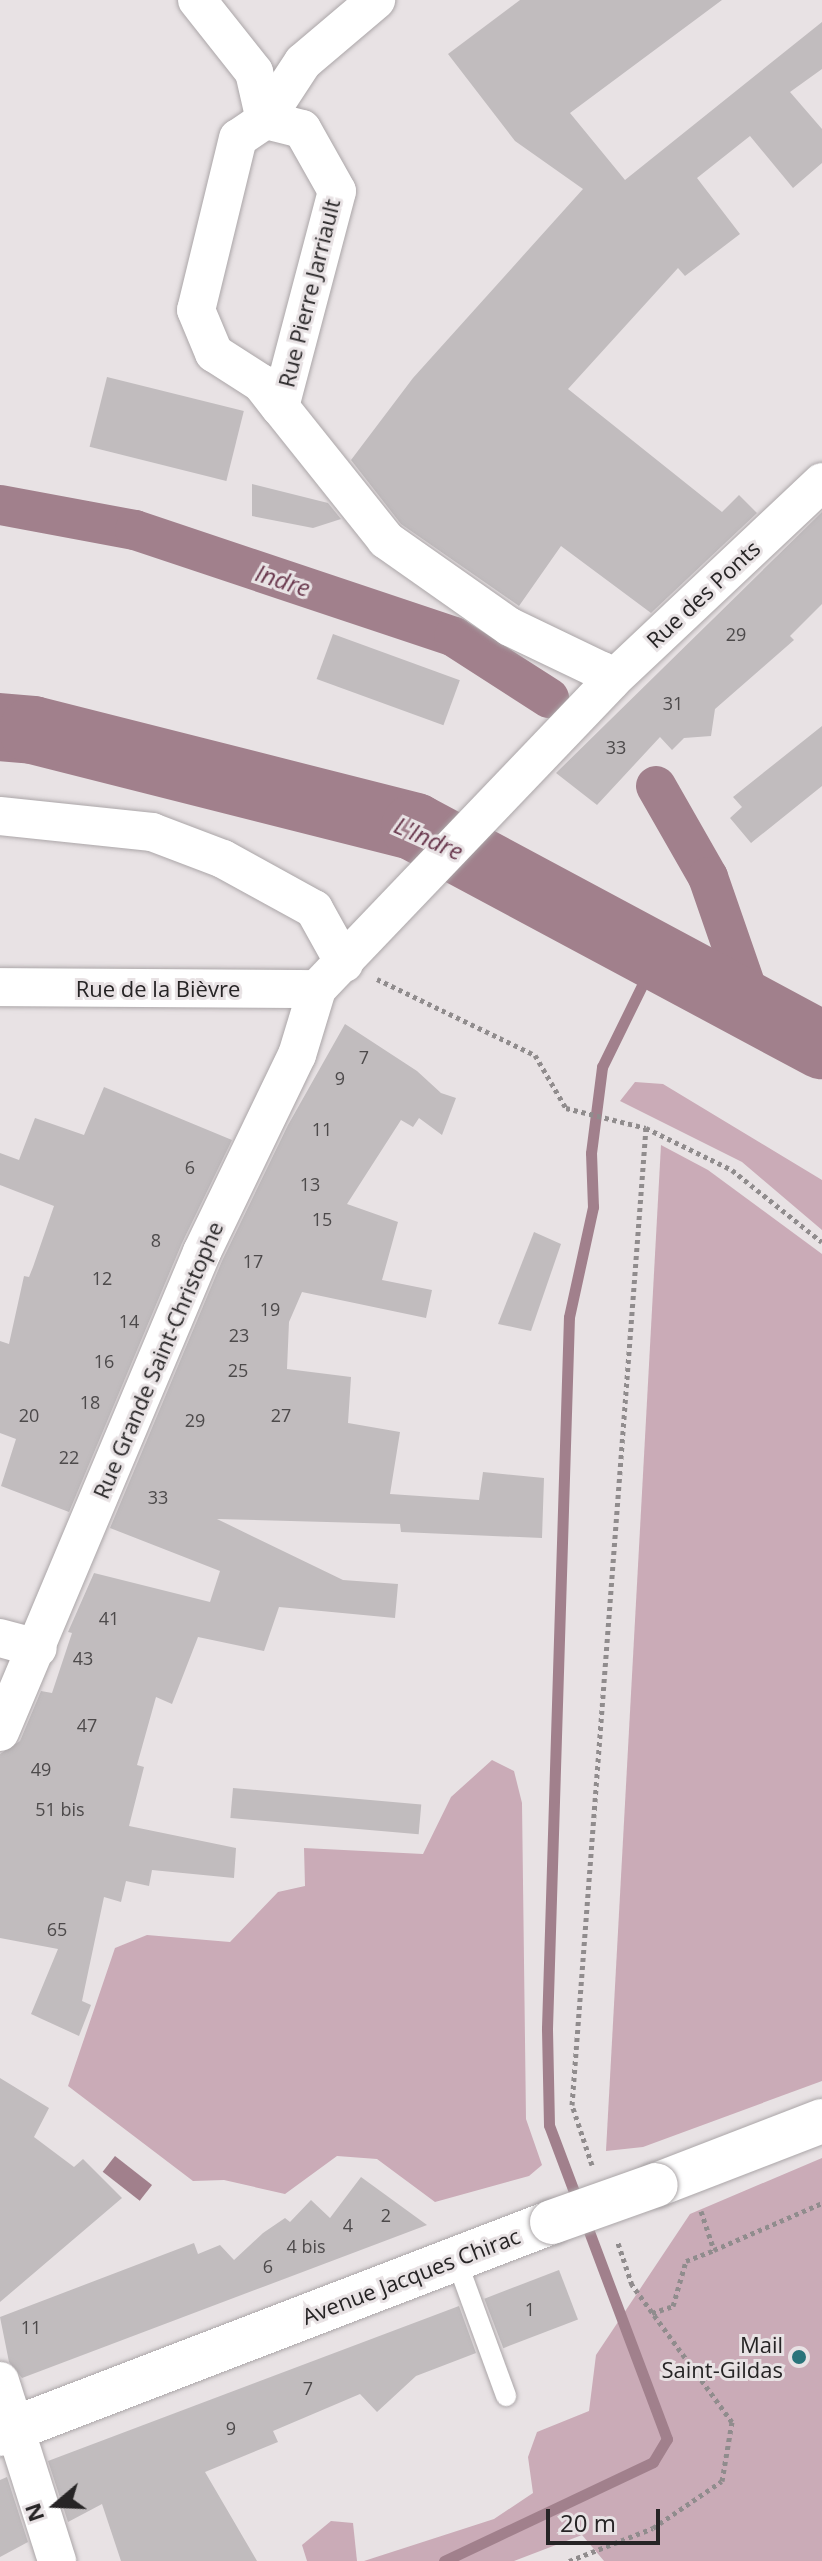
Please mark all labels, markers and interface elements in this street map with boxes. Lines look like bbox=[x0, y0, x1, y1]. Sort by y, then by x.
street label: Rue Pierre Jarriault bbox=[273, 196, 345, 390]
street label: Rue des Ponts bbox=[641, 535, 765, 653]
water label: Indre bbox=[252, 558, 314, 602]
house number: 29 bbox=[726, 623, 746, 645]
house number: 31 bbox=[663, 692, 683, 714]
house number: 33 bbox=[606, 736, 626, 758]
water label: L'Indre bbox=[390, 810, 468, 866]
street label: Rue de la Bièvre bbox=[76, 976, 240, 1002]
house number: 7 bbox=[359, 1046, 369, 1068]
house number: 9 bbox=[335, 1067, 345, 1089]
house number: 11 bbox=[312, 1118, 332, 1140]
house number: 6 bbox=[185, 1156, 195, 1178]
house number: 13 bbox=[300, 1173, 320, 1195]
house number: 15 bbox=[312, 1208, 332, 1230]
street label: Rue Grande Saint-Christophe bbox=[88, 1218, 228, 1502]
house number: 8 bbox=[151, 1229, 161, 1251]
house number: 17 bbox=[243, 1250, 263, 1272]
house number: 12 bbox=[92, 1267, 112, 1289]
house number: 19 bbox=[260, 1298, 280, 1320]
house number: 14 bbox=[119, 1310, 139, 1332]
house number: 23 bbox=[229, 1324, 249, 1346]
house number: 16 bbox=[94, 1350, 114, 1372]
house number: 25 bbox=[228, 1359, 248, 1381]
house number: 18 bbox=[80, 1391, 100, 1413]
house number: 20 bbox=[19, 1404, 39, 1426]
house number: 27 bbox=[271, 1404, 291, 1426]
house number: 29 bbox=[185, 1409, 205, 1431]
house number: 22 bbox=[59, 1446, 79, 1468]
house number: 33 bbox=[148, 1486, 168, 1508]
house number: 41 bbox=[99, 1607, 119, 1629]
house number: 43 bbox=[73, 1647, 93, 1669]
house number: 47 bbox=[77, 1714, 97, 1736]
house number: 49 bbox=[31, 1758, 51, 1780]
house number: 51 bis bbox=[35, 1798, 85, 1820]
house number: 65 bbox=[47, 1918, 67, 1940]
house number: 2 bbox=[381, 2204, 391, 2226]
house number: 4 bbox=[343, 2214, 353, 2236]
street label: Avenue Jacques Chirac bbox=[298, 2222, 524, 2330]
house number: 4 bis bbox=[286, 2235, 326, 2257]
house number: 6 bbox=[263, 2255, 273, 2277]
house number: 1 bbox=[525, 2298, 535, 2320]
house number: 11 bbox=[21, 2316, 41, 2338]
place label: Mail Saint-Gildas bbox=[661, 2331, 783, 2382]
marker: Mail Saint-Gildas bbox=[790, 2348, 808, 2366]
house number: 7 bbox=[303, 2377, 313, 2399]
house number: 9 bbox=[226, 2417, 236, 2439]
north arrow bbox=[16, 2465, 96, 2545]
scale bar bbox=[550, 2493, 664, 2543]
text: N bbox=[16, 2499, 50, 2526]
text: 20 m bbox=[560, 2506, 616, 2539]

